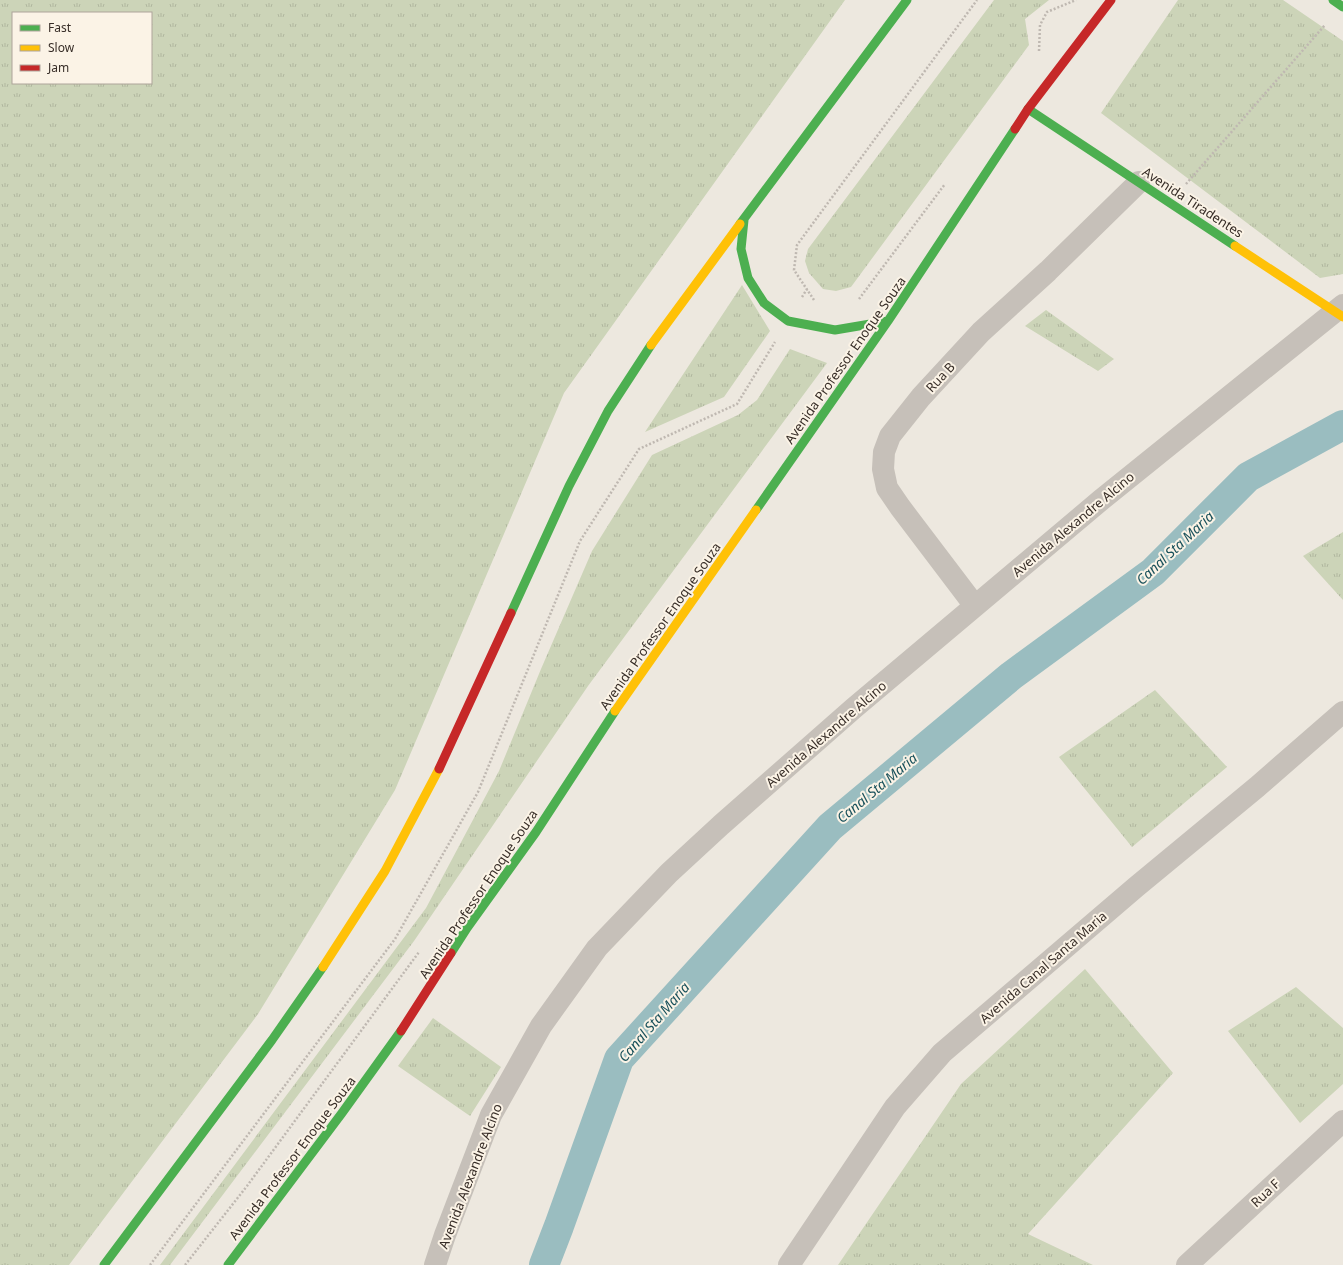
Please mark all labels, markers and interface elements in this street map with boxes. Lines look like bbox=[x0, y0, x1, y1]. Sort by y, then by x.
legend bbox=[12, 12, 152, 84]
text: Fast bbox=[48, 19, 72, 36]
text: Slow bbox=[48, 39, 75, 56]
text: Jam bbox=[47, 59, 69, 76]
street label: Avenida Tiradentes bbox=[1139, 163, 1247, 241]
street label: Avenida Professor Enoque Souza bbox=[780, 273, 910, 447]
street label: Rua B bbox=[921, 358, 959, 396]
street label: Avenida Alexandre Alcino bbox=[1008, 467, 1138, 580]
water label: Canal Sta Maria bbox=[1132, 507, 1218, 589]
street label: Avenida Professor Enoque Souza bbox=[595, 539, 725, 713]
street label: Avenida Alexandre Alcino bbox=[762, 677, 890, 791]
water label: Canal Sta Maria bbox=[832, 748, 921, 827]
street label: Avenida Professor Enoque Souza bbox=[415, 806, 541, 982]
street label: Avenida Canal Santa Maria bbox=[976, 907, 1110, 1027]
water label: Canal Sta Maria bbox=[614, 978, 694, 1066]
street label: Avenida Professor Enoque Souza bbox=[225, 1073, 359, 1243]
street label: Avenida Alexandre Alcino bbox=[434, 1101, 506, 1251]
street label: Rua F bbox=[1247, 1175, 1284, 1211]

